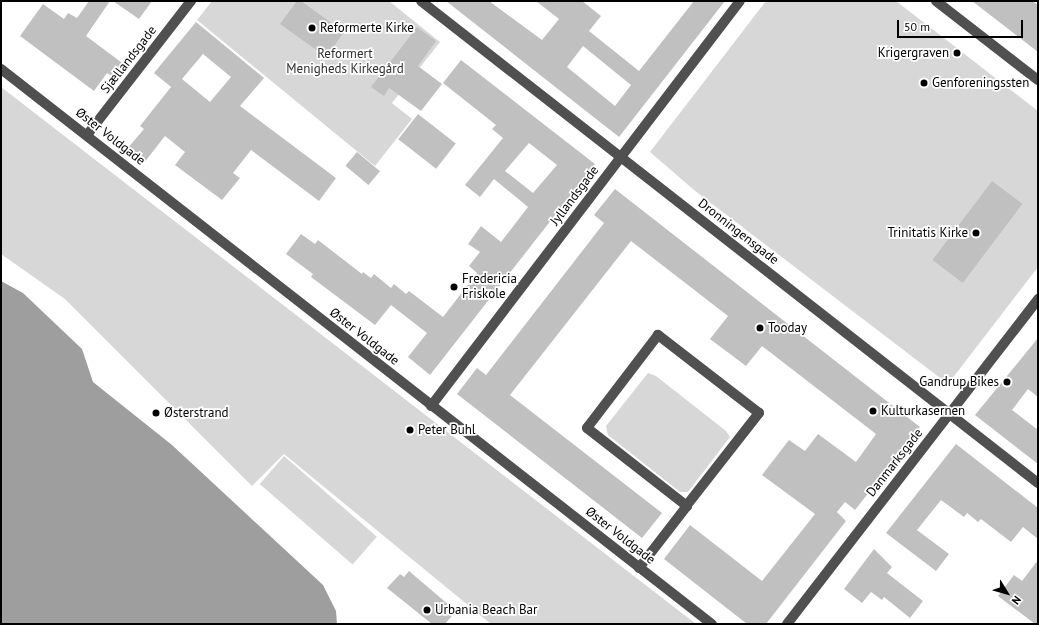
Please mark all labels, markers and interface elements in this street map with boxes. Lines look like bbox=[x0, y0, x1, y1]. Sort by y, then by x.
scale bar bbox=[899, 12, 1025, 38]
text: 50 m bbox=[904, 19, 930, 34]
place label: Reformerte Kirke bbox=[320, 20, 414, 36]
street label: Sjællandsgade bbox=[98, 23, 160, 97]
marker: Reformerte Kirke bbox=[307, 23, 317, 33]
place label: Krigergraven bbox=[878, 45, 949, 61]
park label: Reformert Menigheds Kirkegård bbox=[286, 47, 404, 78]
marker: Krigergraven bbox=[952, 48, 962, 58]
place label: Genforeningssten bbox=[932, 75, 1029, 91]
marker: Genforeningssten bbox=[919, 78, 929, 88]
street label: Øster Voldgade bbox=[72, 105, 148, 169]
street label: Jyllandsgade bbox=[548, 163, 602, 229]
street label: Dronningensgade bbox=[695, 196, 781, 268]
place label: Trinitatis Kirke bbox=[887, 225, 968, 241]
marker: Trinitatis Kirke bbox=[971, 228, 981, 238]
place label: Fredericia Friskole bbox=[462, 272, 517, 303]
marker: Fredericia Friskole bbox=[449, 282, 459, 292]
street label: Øster Voldgade bbox=[326, 305, 402, 369]
place label: Tooday bbox=[768, 320, 807, 336]
marker: Tooday bbox=[755, 323, 765, 333]
place label: Gandrup Bikes bbox=[919, 374, 999, 390]
marker: Gandrup Bikes bbox=[1002, 377, 1012, 387]
place label: Kulturkasernen bbox=[881, 403, 965, 419]
place label: Østerstrand bbox=[164, 405, 229, 421]
marker: Kulturkasernen bbox=[868, 406, 878, 416]
marker: Østerstrand bbox=[151, 408, 161, 418]
place label: Peter Buhl bbox=[418, 422, 476, 438]
marker: Peter Buhl bbox=[405, 425, 415, 435]
street label: Danmarksgade bbox=[864, 426, 926, 500]
street label: Øster Voldgade bbox=[582, 504, 658, 568]
north arrow bbox=[987, 573, 1027, 613]
text: N bbox=[1009, 593, 1024, 607]
place label: Urbania Beach Bar bbox=[435, 602, 537, 618]
marker: Urbania Beach Bar bbox=[422, 605, 432, 615]

